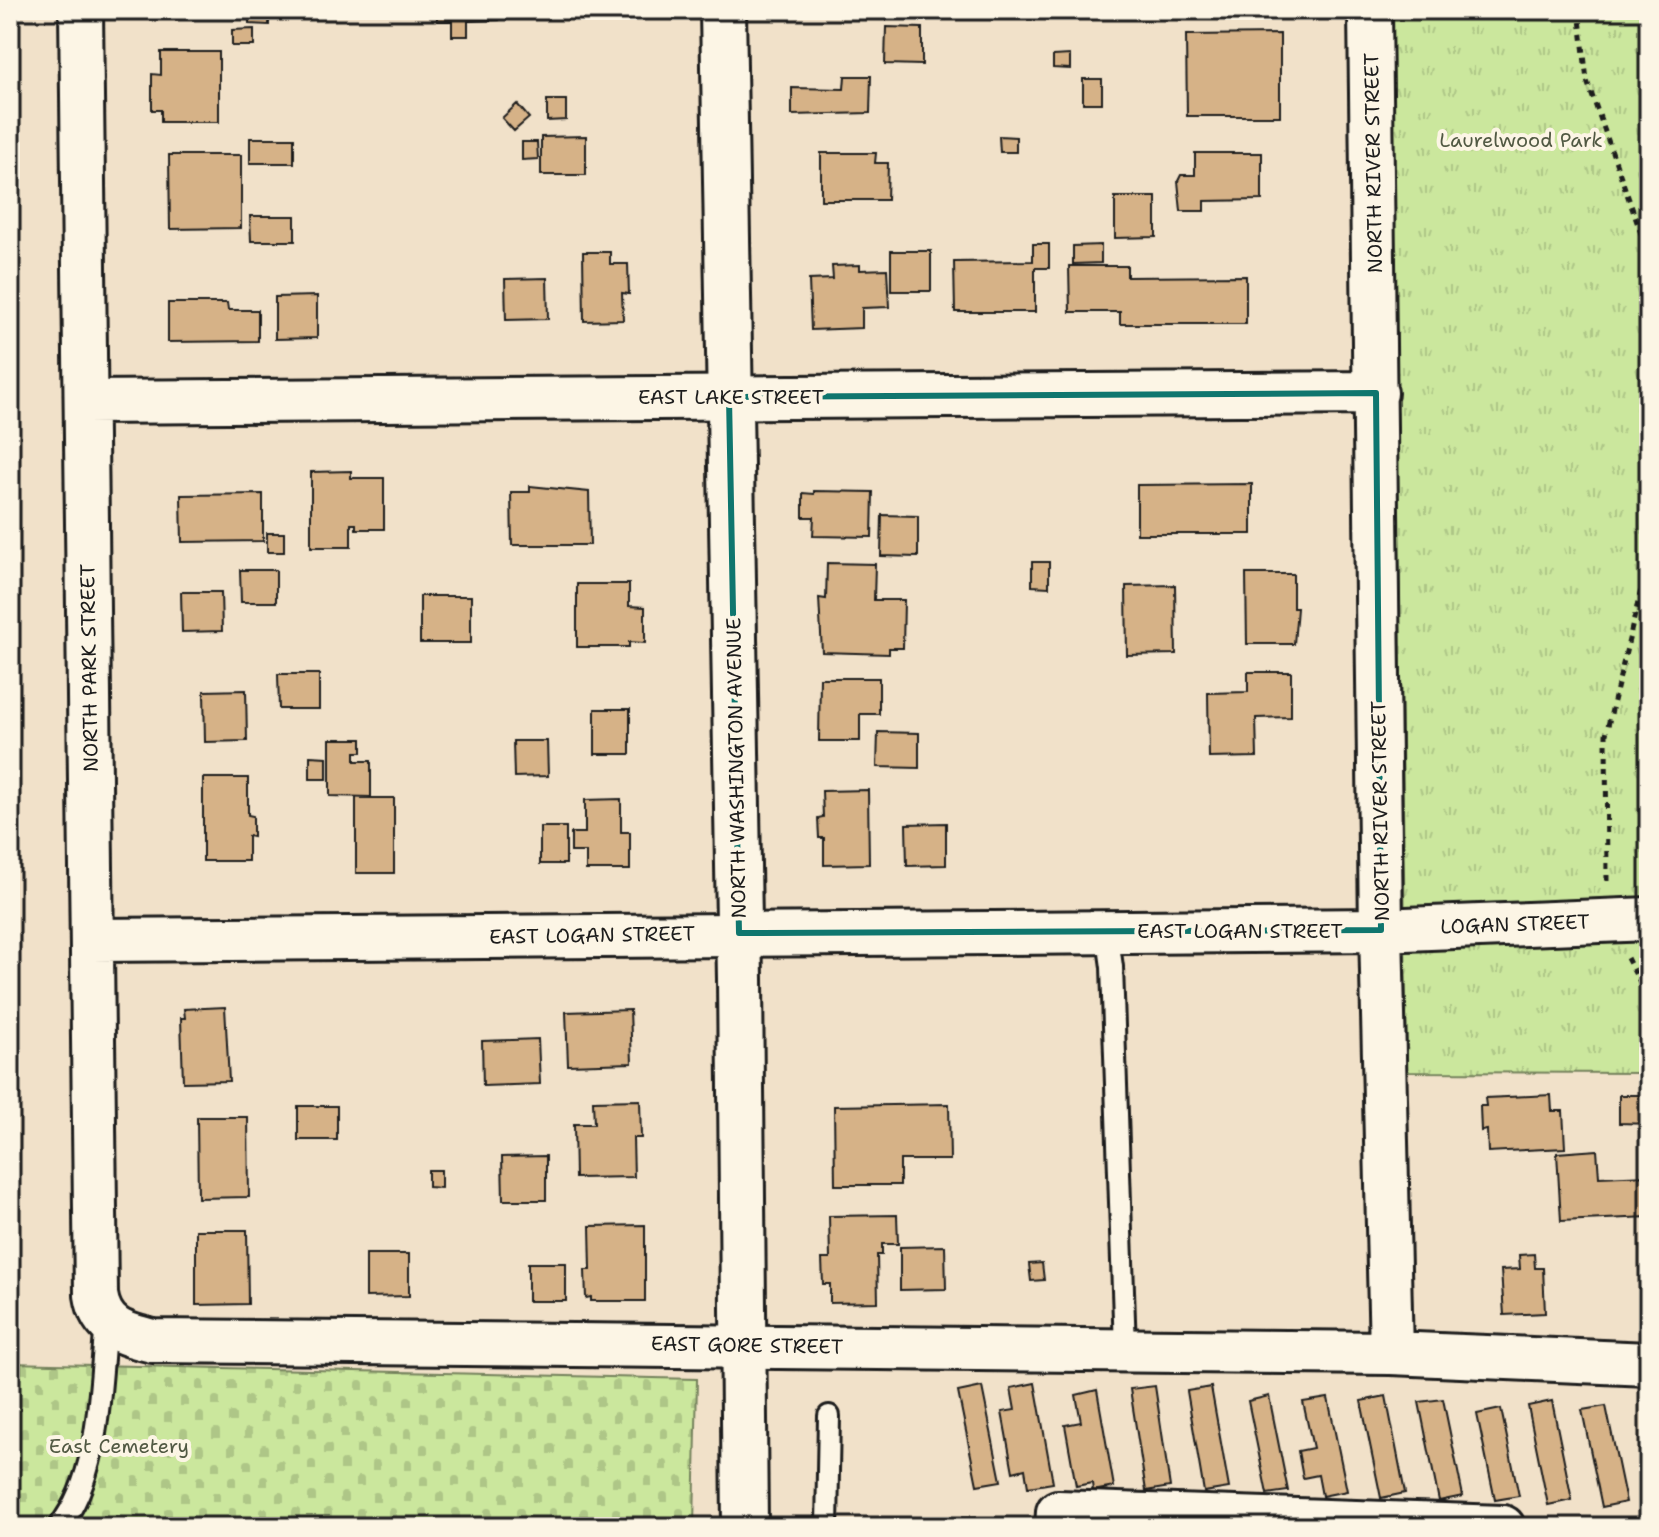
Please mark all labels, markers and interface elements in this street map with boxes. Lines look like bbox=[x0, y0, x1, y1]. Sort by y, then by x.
street label: NORTH RIVER STREET bbox=[1358, 53, 1388, 273]
park label: Laurelwood Park bbox=[1439, 127, 1603, 153]
street label: EAST LAKE STREET bbox=[638, 384, 824, 410]
street label: NORTH PARK STREET bbox=[74, 564, 104, 772]
street label: NORTH WASHINGTON AVENUE bbox=[720, 617, 752, 919]
street label: NORTH RIVER STREET bbox=[1365, 701, 1395, 921]
street label: LOGAN STREET bbox=[1440, 908, 1590, 940]
street label: EAST LOGAN STREET bbox=[1137, 918, 1343, 944]
street label: EAST LOGAN STREET bbox=[489, 920, 695, 950]
street label: EAST GORE STREET bbox=[651, 1330, 843, 1360]
park label: East Cemetery bbox=[49, 1433, 189, 1459]

